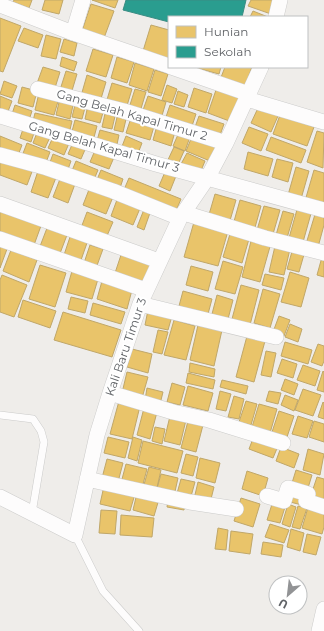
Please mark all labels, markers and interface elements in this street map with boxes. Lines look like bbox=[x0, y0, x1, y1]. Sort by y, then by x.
legend bbox=[168, 16, 308, 68]
text: Hunian bbox=[204, 24, 248, 39]
text: Sekolah bbox=[204, 44, 252, 59]
street label: Gang Belah Kapal Timur 2 bbox=[55, 86, 210, 143]
street label: Gang Belah Kapal Timur 3 bbox=[27, 118, 182, 175]
street label: Kali Baru Timur 3 bbox=[102, 296, 149, 398]
north arrow bbox=[268, 575, 308, 615]
text: U bbox=[276, 596, 290, 612]

